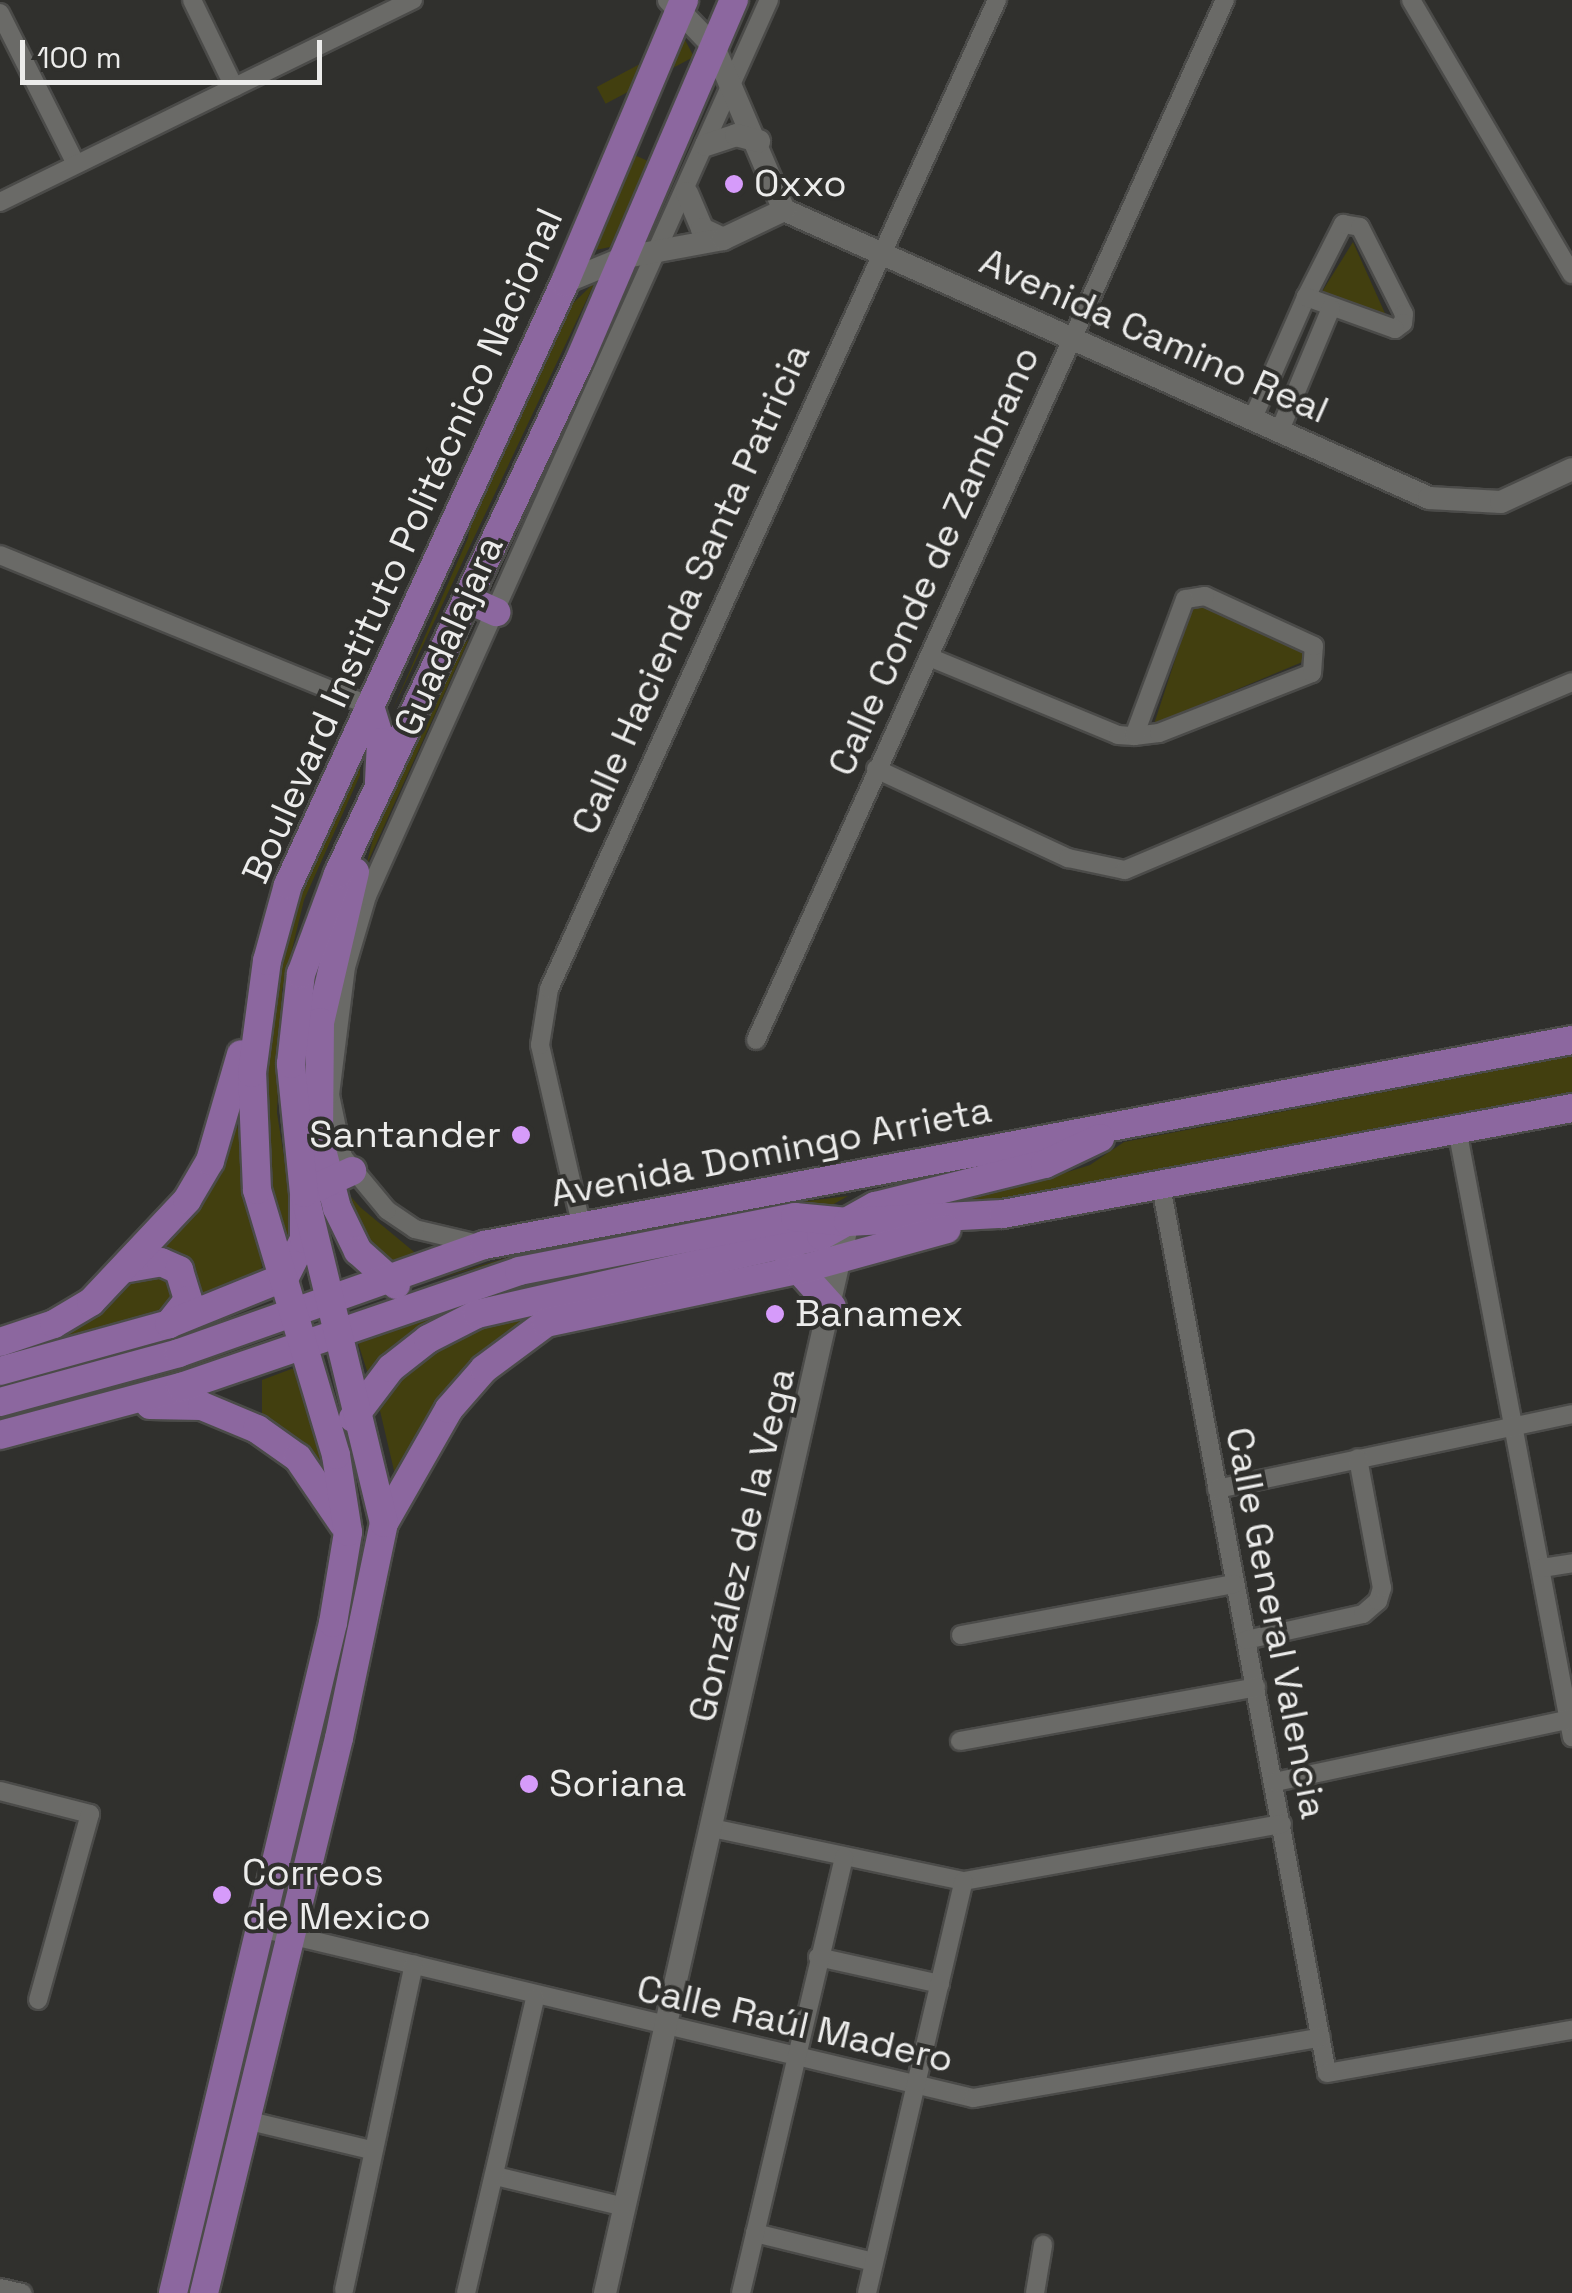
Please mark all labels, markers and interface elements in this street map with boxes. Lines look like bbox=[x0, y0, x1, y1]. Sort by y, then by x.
scale bar bbox=[25, 20, 328, 82]
text: 100 m bbox=[37, 38, 122, 77]
place label: Oxxo bbox=[754, 161, 847, 207]
marker: Oxxo bbox=[723, 173, 745, 195]
street label: Boulevard Instituto Politécnico Nacional bbox=[233, 202, 573, 890]
street label: Avenida Camino Real bbox=[973, 239, 1335, 433]
street label: Calle Hacienda Santa Patricia bbox=[562, 337, 820, 841]
street label: Calle Conde de Zambrano bbox=[819, 339, 1049, 783]
street label: Guadalajara bbox=[385, 529, 513, 743]
street label: Avenida Domingo Arrieta bbox=[546, 1087, 996, 1217]
place label: Santander bbox=[309, 1112, 501, 1158]
marker: Santander bbox=[510, 1124, 532, 1146]
place label: Banamex bbox=[795, 1291, 964, 1337]
marker: Banamex bbox=[764, 1303, 786, 1325]
street label: González de la Vega bbox=[679, 1363, 805, 1727]
street label: Calle General Valencia bbox=[1216, 1423, 1336, 1823]
place label: Soriana bbox=[549, 1761, 686, 1807]
marker: Soriana bbox=[518, 1773, 540, 1795]
place label: Correos de Mexico bbox=[242, 1850, 431, 1940]
marker: Correos de Mexico bbox=[211, 1884, 233, 1906]
street label: Calle Raúl Madero bbox=[632, 1965, 958, 2083]

